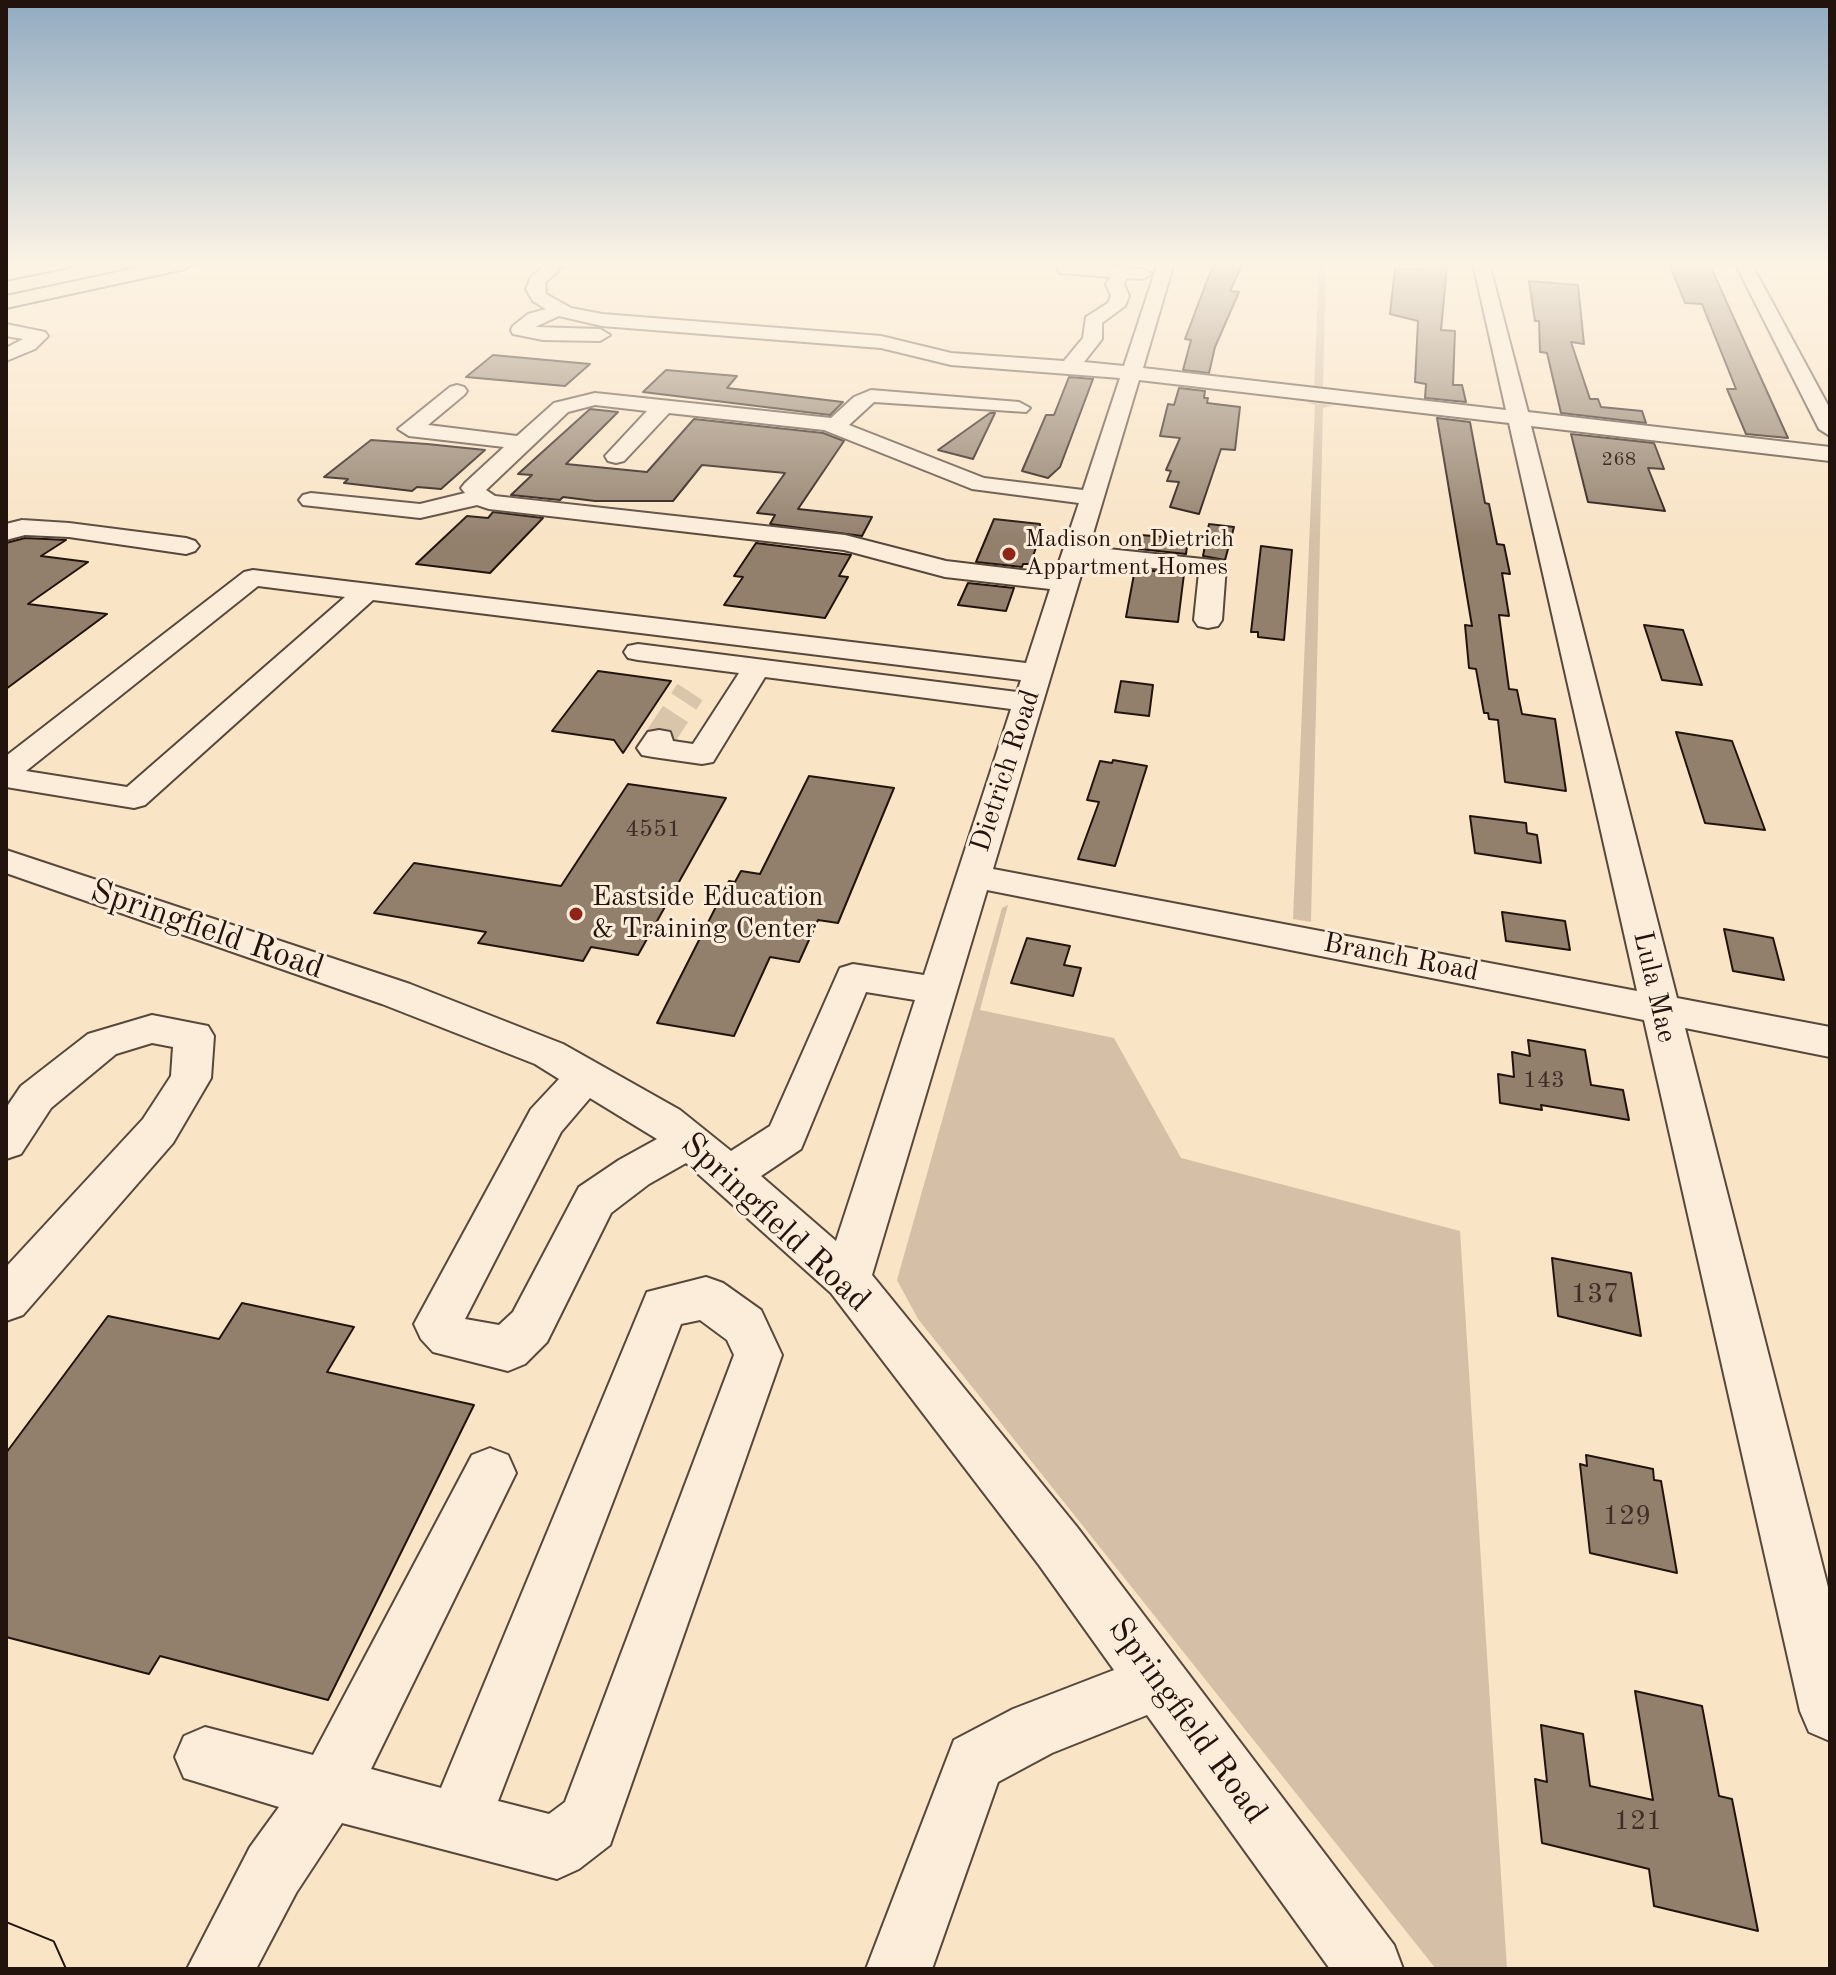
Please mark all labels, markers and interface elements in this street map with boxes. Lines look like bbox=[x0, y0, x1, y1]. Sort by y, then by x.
house number: 268 bbox=[1602, 448, 1636, 472]
place label: Madison on Dietrich Appartment Homes bbox=[1025, 526, 1234, 582]
marker: Madison on Dietrich Appartment Homes bbox=[1000, 545, 1018, 563]
street label: Dietrich Road bbox=[964, 686, 1048, 856]
house number: 4551 bbox=[625, 816, 681, 844]
street label: Springfield Road bbox=[85, 871, 329, 989]
place label: Eastside Education & Training Center bbox=[592, 881, 823, 947]
marker: Eastside Education & Training Center bbox=[567, 905, 585, 923]
street label: Branch Road bbox=[1321, 926, 1481, 990]
street label: Lula Mae bbox=[1625, 928, 1683, 1046]
house number: 143 bbox=[1523, 1067, 1565, 1095]
street label: Springfield Road bbox=[672, 1125, 878, 1321]
house number: 137 bbox=[1571, 1278, 1619, 1312]
house number: 129 bbox=[1603, 1500, 1651, 1534]
street label: Springfield Road bbox=[1099, 1610, 1275, 1832]
house number: 121 bbox=[1614, 1805, 1662, 1839]

